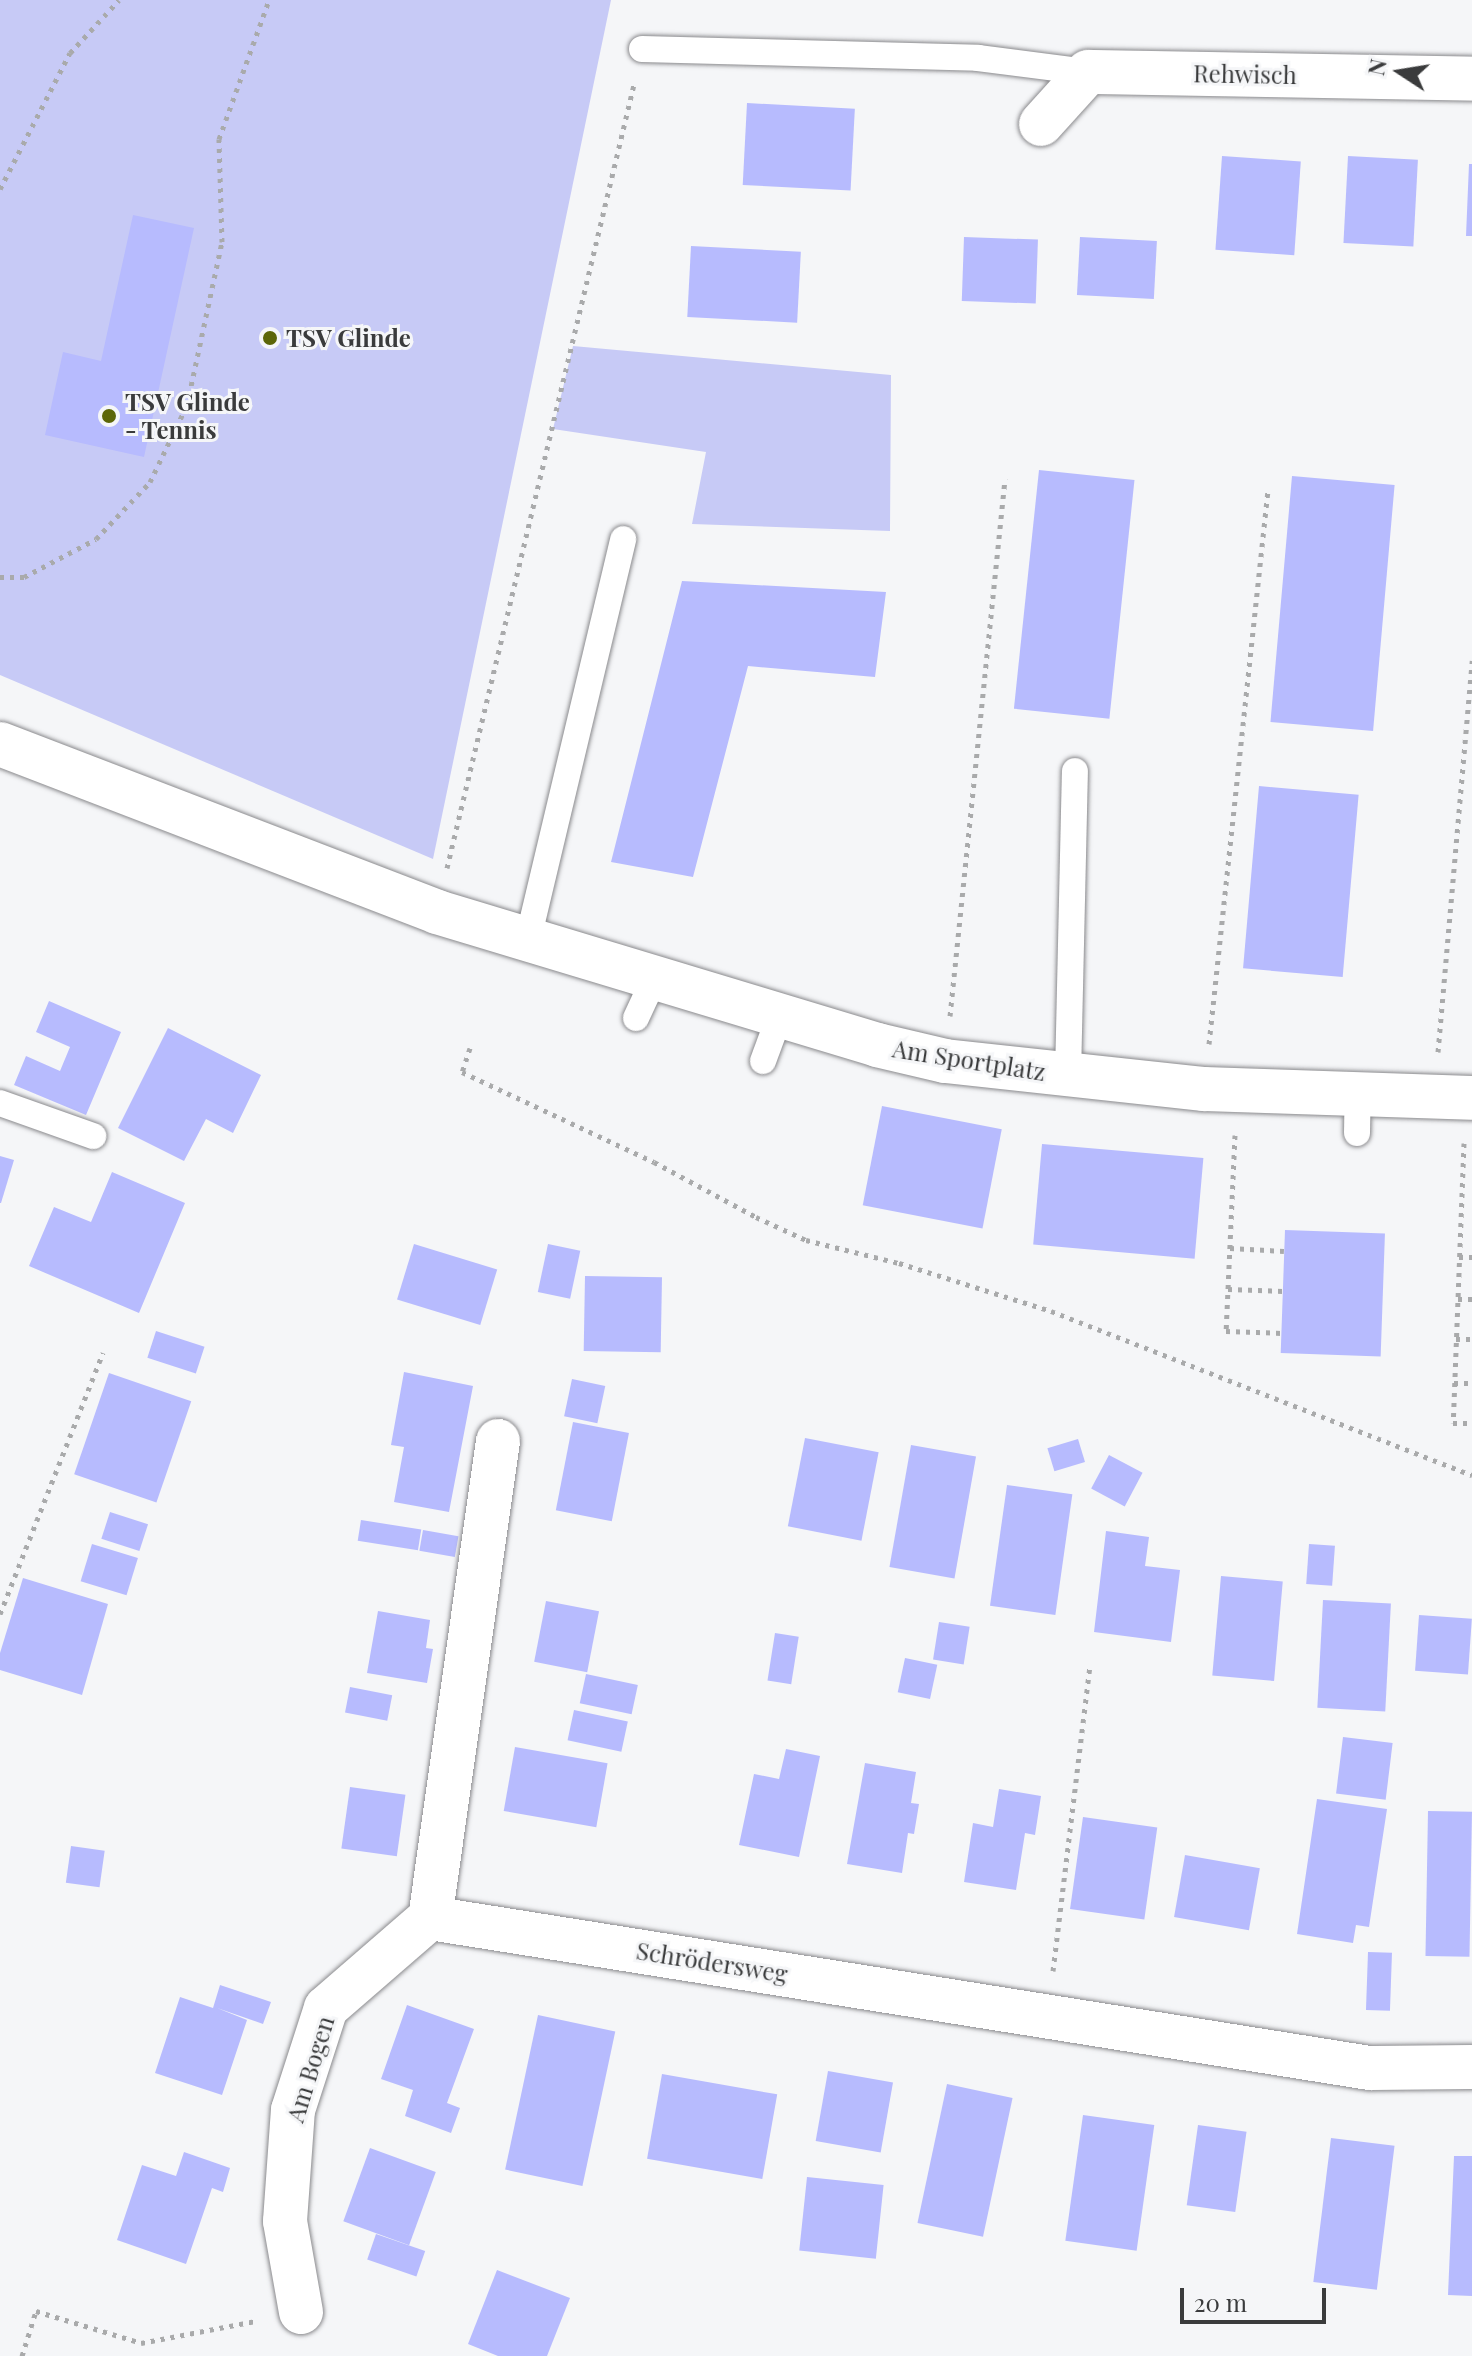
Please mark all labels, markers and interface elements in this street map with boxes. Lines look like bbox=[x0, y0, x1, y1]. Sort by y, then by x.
north arrow bbox=[1360, 32, 1440, 112]
text: N bbox=[1360, 56, 1393, 78]
street label: Rehwisch bbox=[1193, 59, 1297, 89]
place label: TSV Glinde bbox=[286, 324, 411, 352]
marker: TSV Glinde bbox=[261, 329, 279, 347]
place label: TSV Glinde - Tennis bbox=[125, 388, 250, 444]
marker: TSV Glinde - Tennis bbox=[100, 407, 118, 425]
street label: Am Sportplatz bbox=[891, 1034, 1047, 1086]
street label: Schrödersweg bbox=[634, 1936, 790, 1988]
street label: Am Bogen bbox=[280, 2012, 340, 2126]
scale bar bbox=[1184, 2272, 1330, 2322]
text: 20 m bbox=[1194, 2286, 1247, 2318]

